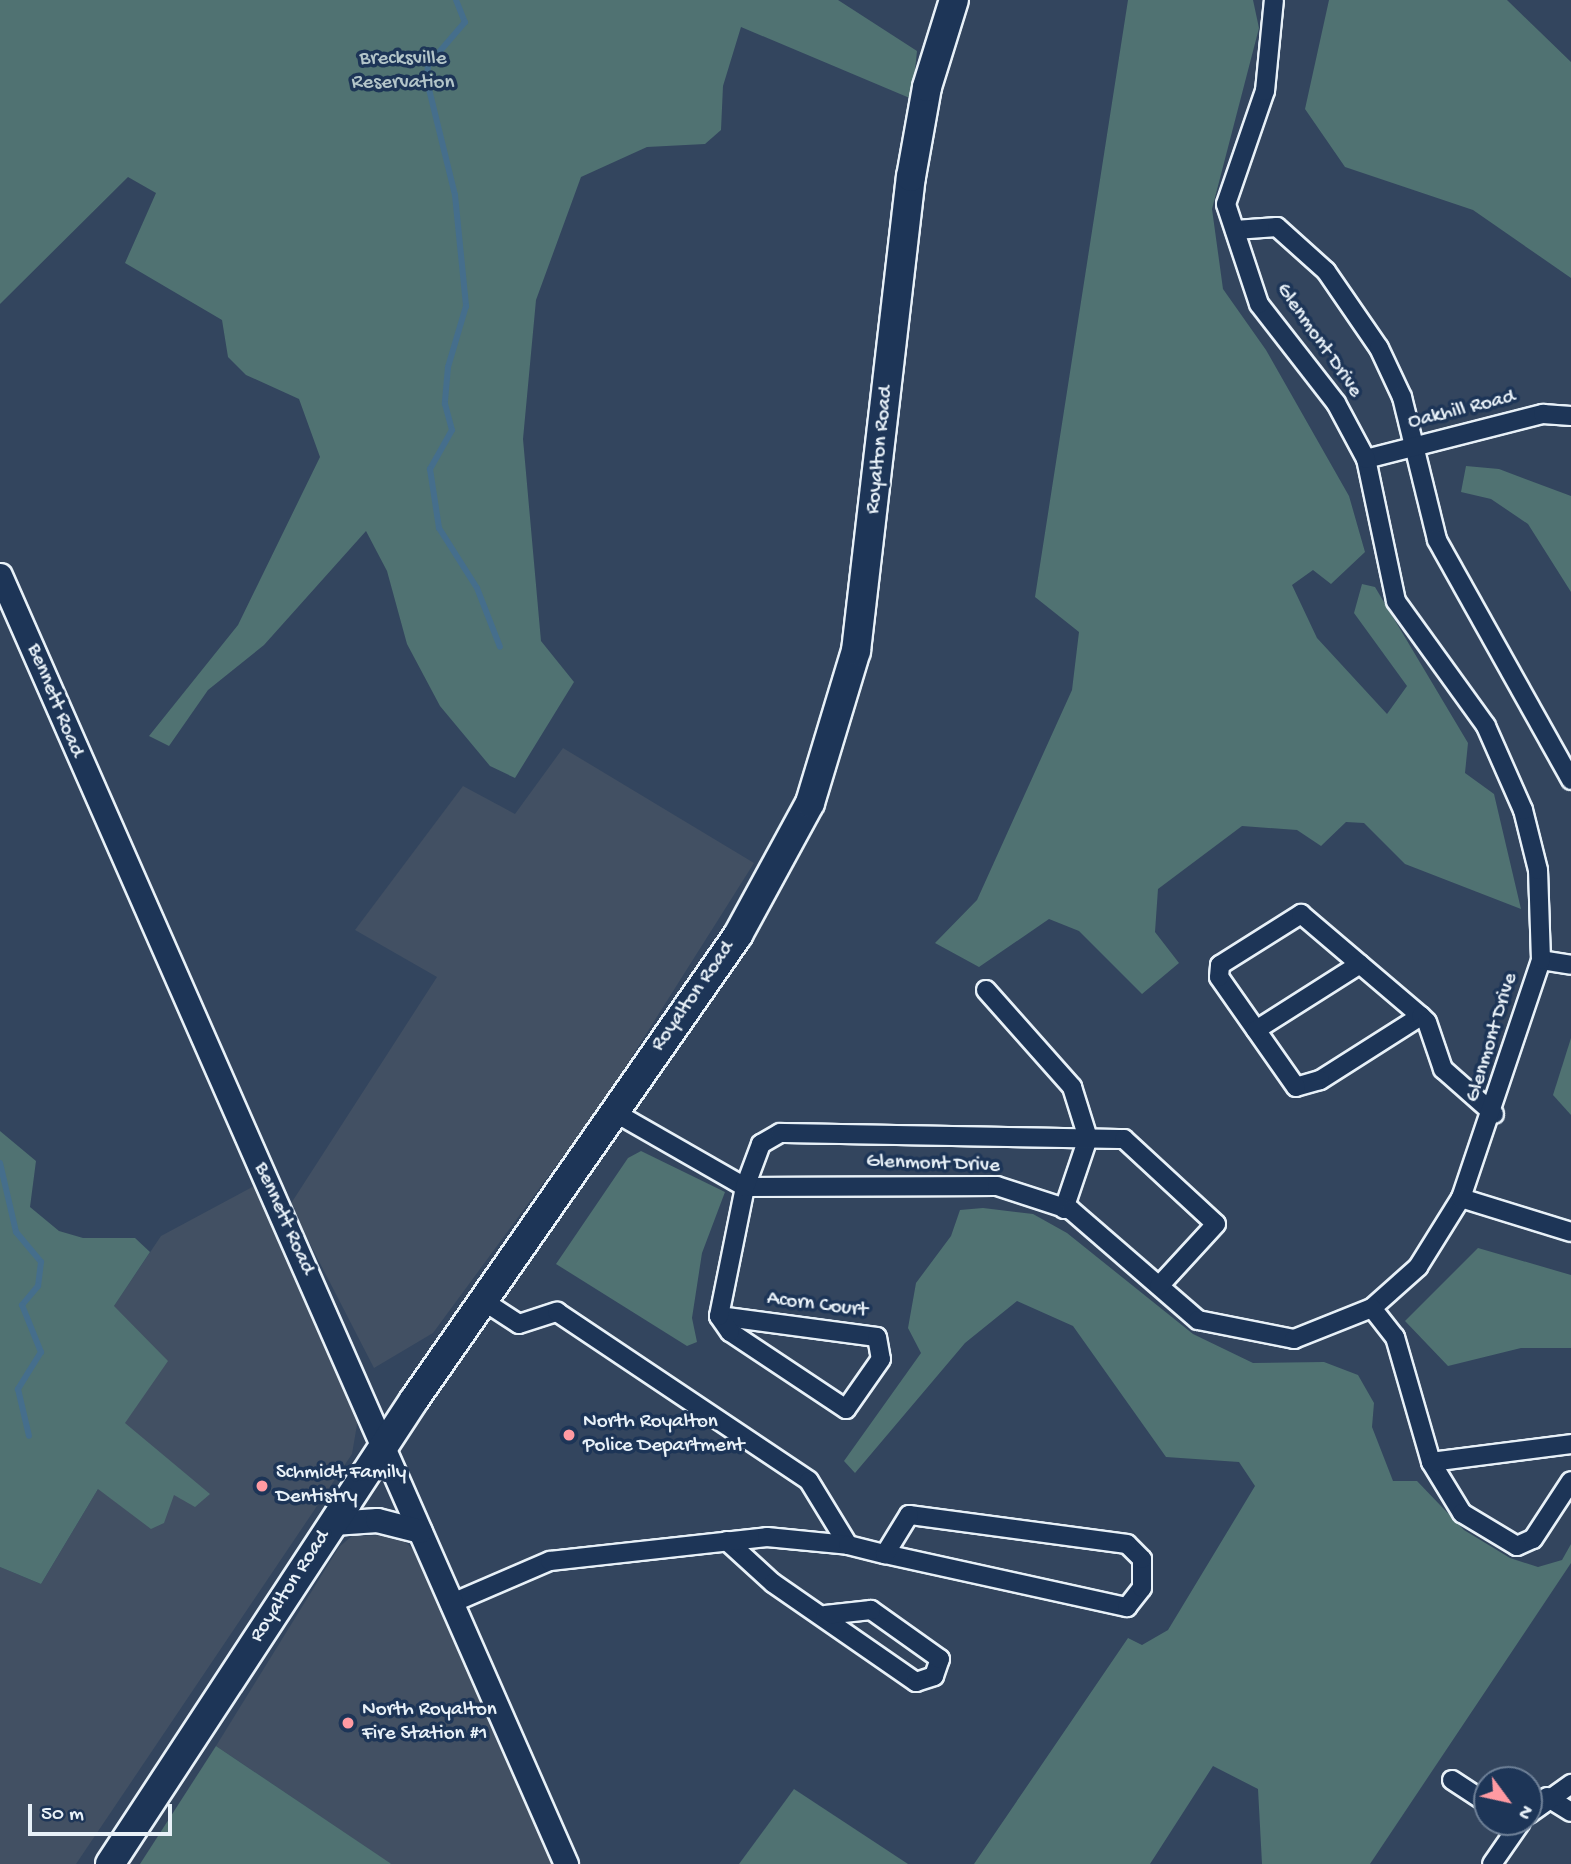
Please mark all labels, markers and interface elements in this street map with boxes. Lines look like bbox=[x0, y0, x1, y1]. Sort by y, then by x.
park label: Brecksville Reservation bbox=[352, 47, 454, 97]
street label: Glenmont Drive bbox=[1269, 279, 1367, 403]
street label: Royalton Road bbox=[862, 385, 900, 515]
street label: Oakhill Road bbox=[1406, 386, 1518, 436]
street label: Bennett Road bbox=[20, 640, 88, 762]
street label: Royalton Road bbox=[647, 937, 741, 1057]
street label: Glenmont Drive bbox=[1461, 970, 1525, 1106]
street label: Glenmont Drive bbox=[866, 1150, 1000, 1180]
street label: Bennett Road bbox=[247, 1159, 319, 1279]
street label: Acorn Court bbox=[765, 1287, 869, 1325]
place label: North Royalton Police Department bbox=[583, 1410, 744, 1460]
marker: North Royalton Police Department bbox=[561, 1427, 577, 1443]
place label: Schmidt Family Dentistry bbox=[276, 1461, 406, 1511]
marker: Schmidt Family Dentistry bbox=[254, 1478, 270, 1494]
street label: Royalton Road bbox=[245, 1526, 337, 1648]
place label: North Royalton Fire Station #1 bbox=[362, 1698, 497, 1748]
marker: North Royalton Fire Station #1 bbox=[340, 1715, 356, 1731]
north arrow bbox=[1473, 1766, 1543, 1836]
scale bar bbox=[32, 1790, 175, 1834]
text: N bbox=[1511, 1800, 1537, 1823]
text: 50 m bbox=[41, 1803, 84, 1828]

